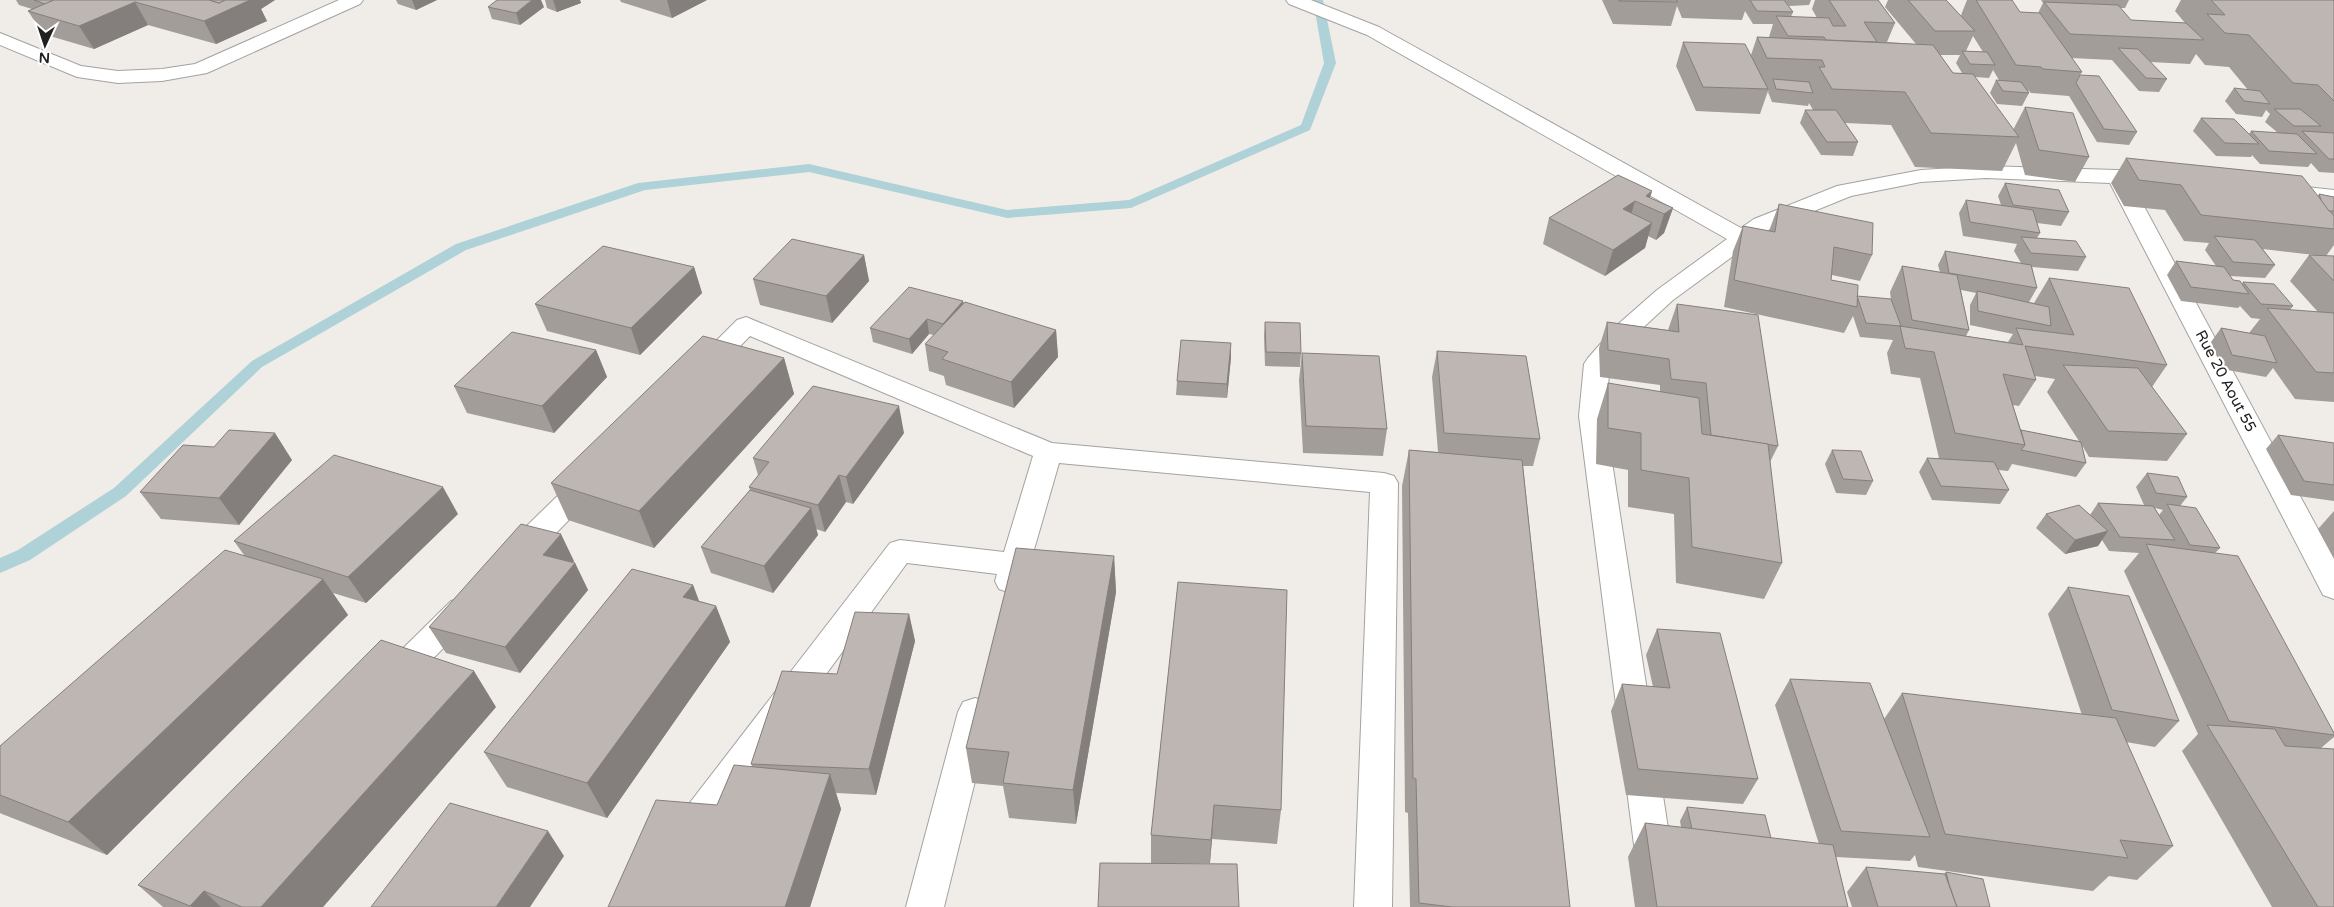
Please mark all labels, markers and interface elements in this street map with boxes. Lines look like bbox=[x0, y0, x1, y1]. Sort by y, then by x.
north arrow bbox=[20, 20, 70, 70]
text: N bbox=[38, 49, 50, 66]
street label: Rue 20 Aout 55 bbox=[2192, 327, 2260, 435]

